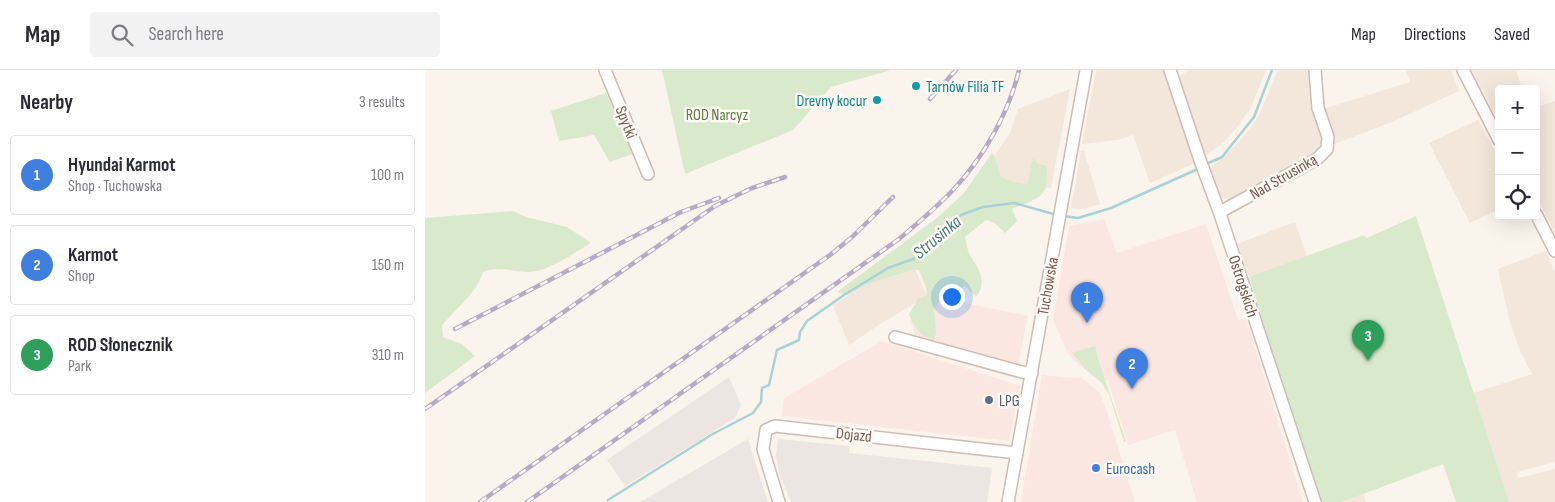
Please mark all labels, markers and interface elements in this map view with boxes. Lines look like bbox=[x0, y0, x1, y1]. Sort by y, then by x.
search box bbox=[90, 12, 440, 57]
text: Map bbox=[25, 20, 60, 49]
icon: search bbox=[108, 21, 136, 49]
text: Search here bbox=[148, 23, 224, 46]
text: Map bbox=[1351, 24, 1376, 45]
text: Directions bbox=[1404, 24, 1466, 45]
text: Saved bbox=[1494, 24, 1530, 45]
place label: Tarnów Filia TF bbox=[926, 78, 1004, 97]
marker: Tarnów Filia TF bbox=[910, 80, 922, 92]
map controls bbox=[1495, 85, 1540, 220]
button: + bbox=[1495, 85, 1540, 130]
text: Nearby bbox=[20, 90, 73, 115]
place label: Drevny kocur bbox=[797, 92, 867, 111]
text: 3 results bbox=[359, 93, 405, 112]
marker: Drevny kocur bbox=[871, 94, 883, 106]
street label: Spytki bbox=[611, 103, 641, 142]
park label: ROD Narcyz bbox=[686, 106, 749, 125]
button: − bbox=[1495, 130, 1540, 175]
street label: Nad Strusinką bbox=[1247, 150, 1321, 204]
text: Hyundai Karmot bbox=[68, 154, 176, 177]
text: 1 bbox=[34, 166, 40, 185]
text: 100 m bbox=[371, 166, 404, 185]
button: locate bbox=[1495, 175, 1540, 220]
text: Shop · Tuchowska bbox=[68, 177, 162, 196]
water label: Strusinka bbox=[909, 211, 966, 263]
text: Karmot bbox=[68, 244, 118, 267]
street label: Ostrogskich bbox=[1224, 253, 1261, 320]
text: 2 bbox=[33, 256, 41, 275]
text: 150 m bbox=[372, 256, 404, 275]
street label: Tuchowska bbox=[1034, 256, 1063, 317]
text: Shop bbox=[68, 267, 95, 286]
pin: 1 bbox=[1071, 282, 1103, 323]
your location bbox=[939, 284, 965, 310]
pin: 3 bbox=[1352, 320, 1384, 361]
text: ROD Słonecznik bbox=[68, 334, 173, 357]
text: 3 bbox=[33, 346, 41, 365]
text: 310 m bbox=[372, 346, 404, 365]
pin: 2 bbox=[1116, 348, 1148, 389]
text: Park bbox=[68, 357, 91, 376]
place label: LPG bbox=[999, 392, 1020, 411]
marker: LPG bbox=[983, 394, 995, 406]
street label: Dojazd bbox=[835, 424, 873, 447]
place label: Eurocash bbox=[1106, 460, 1155, 479]
marker: Eurocash bbox=[1090, 462, 1102, 474]

